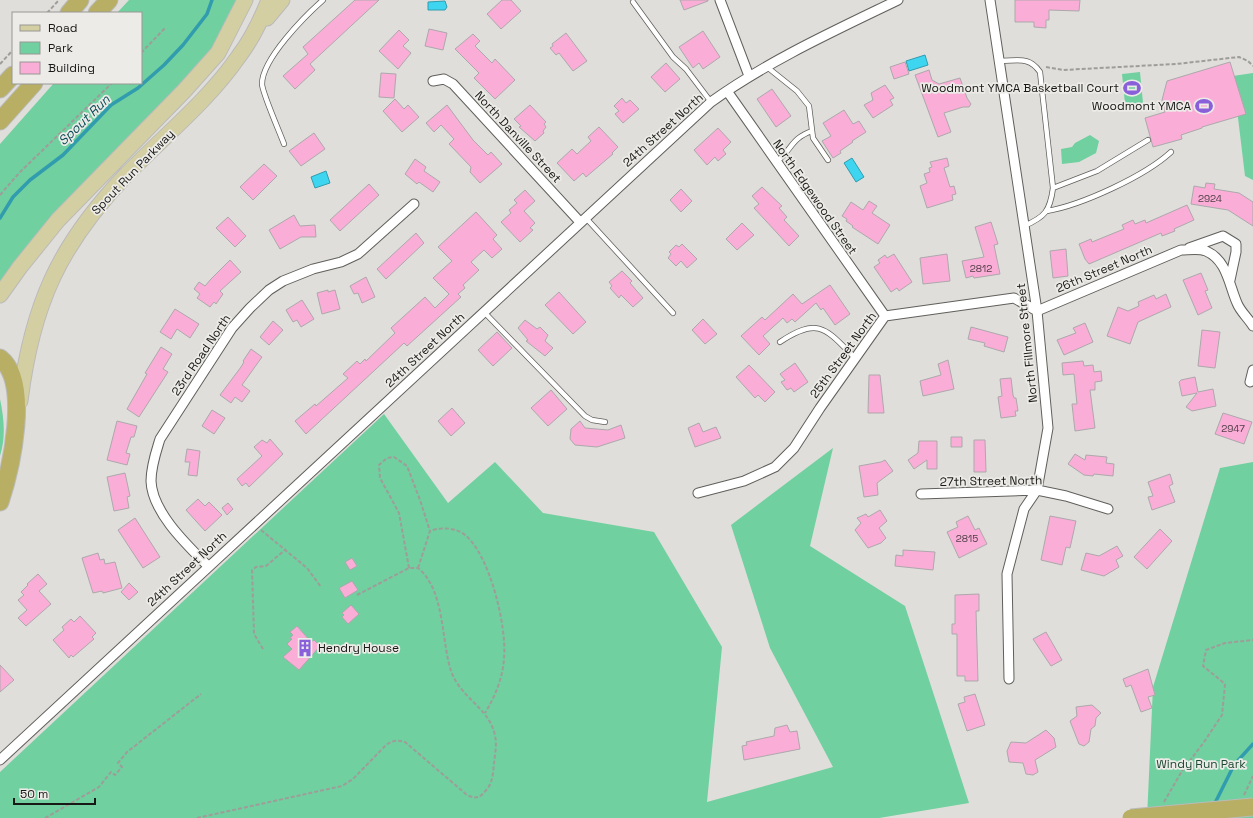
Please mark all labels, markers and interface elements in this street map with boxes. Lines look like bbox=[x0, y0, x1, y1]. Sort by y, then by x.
legend bbox=[12, 12, 142, 84]
text: Road bbox=[48, 20, 77, 36]
text: Park bbox=[48, 40, 73, 56]
text: Building bbox=[48, 60, 95, 76]
sports icon: Woodmont YMCA Basketball Court bbox=[1122, 78, 1142, 98]
place label: Woodmont YMCA Basketball Court bbox=[921, 80, 1119, 96]
street label: North Danville Street bbox=[471, 88, 565, 186]
water label: Spout Run bbox=[54, 90, 114, 149]
street label: 24th Street North bbox=[619, 90, 707, 170]
sports icon: Woodmont YMCA bbox=[1194, 96, 1214, 116]
place label: Woodmont YMCA bbox=[1092, 98, 1191, 114]
street label: Spout Run Parkway bbox=[88, 126, 178, 218]
street label: North Edgewood Street bbox=[769, 136, 861, 258]
house number: 2924 bbox=[1198, 192, 1222, 205]
street label: 26th Street North bbox=[1053, 241, 1155, 297]
house number: 2812 bbox=[970, 262, 992, 275]
street label: North Fillmore Street bbox=[1013, 282, 1041, 404]
street label: 24th Street North bbox=[382, 309, 468, 391]
street label: 25th Street North bbox=[806, 309, 880, 401]
street label: 23rd Road North bbox=[168, 311, 234, 399]
house number: 2947 bbox=[1221, 422, 1245, 435]
street label: 27th Street North bbox=[940, 472, 1042, 490]
street label: 24th Street North bbox=[144, 528, 230, 610]
house number: 2815 bbox=[956, 532, 978, 545]
building icon: Hendry House bbox=[295, 638, 315, 658]
place label: Hendry House bbox=[318, 640, 399, 656]
park label: Windy Run Park bbox=[1156, 756, 1246, 772]
scale bar bbox=[14, 780, 95, 806]
text: 50 m bbox=[20, 786, 48, 802]

